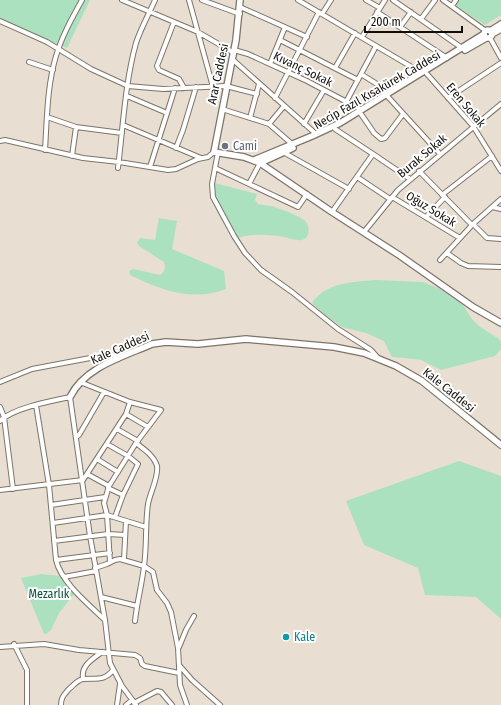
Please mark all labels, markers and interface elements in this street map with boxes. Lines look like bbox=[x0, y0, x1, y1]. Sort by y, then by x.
scale bar bbox=[365, 8, 462, 34]
text: 200 m bbox=[371, 15, 401, 29]
street label: Arar Caddesi bbox=[205, 42, 231, 106]
street label: Necip Fazıl Kısakürek Caddesi bbox=[311, 48, 443, 132]
street label: Kıvanç Sokak bbox=[271, 49, 335, 89]
street label: Eren Sokak bbox=[443, 80, 489, 130]
street label: Burak Sokak bbox=[394, 131, 450, 181]
place label: Cami bbox=[233, 139, 257, 153]
marker: Cami bbox=[220, 141, 230, 151]
street label: Oğuz Sokak bbox=[403, 189, 459, 230]
street label: Kale Caddesi bbox=[89, 329, 151, 367]
street label: Kale Caddesi bbox=[420, 365, 478, 415]
park label: Mezarlık bbox=[29, 587, 70, 601]
place label: Kale bbox=[294, 630, 315, 644]
marker: Kale bbox=[281, 632, 291, 642]

